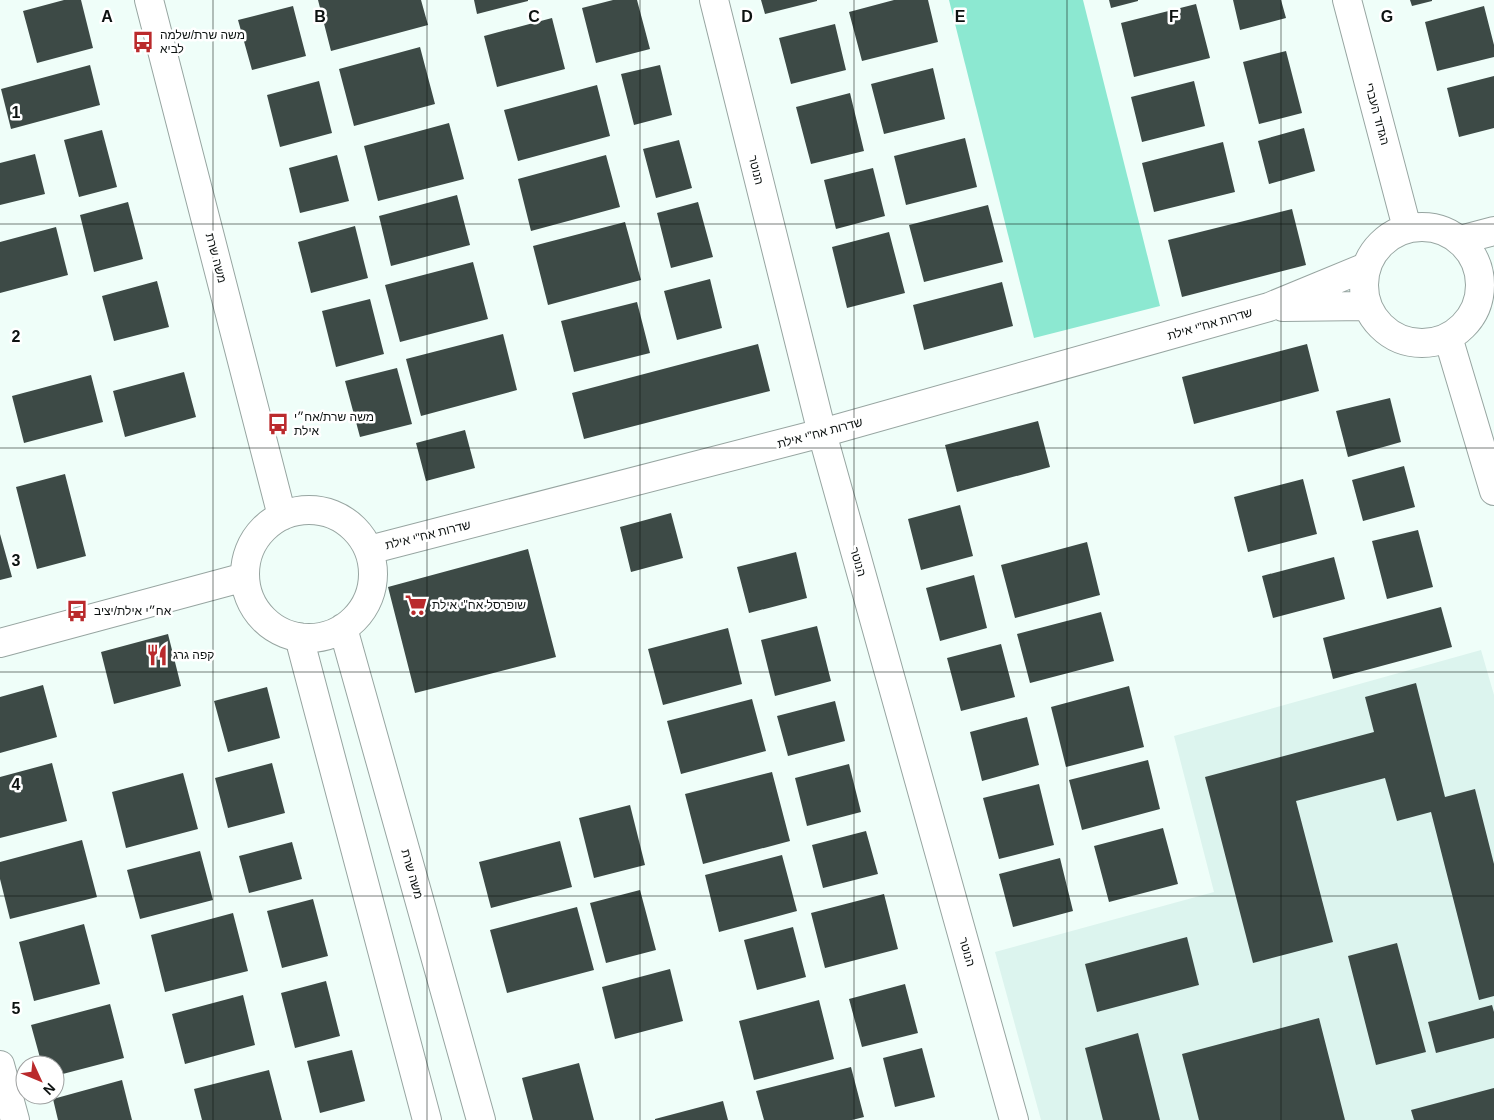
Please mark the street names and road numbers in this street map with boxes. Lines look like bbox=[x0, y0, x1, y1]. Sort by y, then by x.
street label: הגדוד העברי bbox=[1362, 81, 1392, 147]
street label: הנוטר bbox=[746, 154, 766, 186]
street label: משה שרת bbox=[203, 232, 229, 284]
street label: שדרות אח"י אילת bbox=[1166, 305, 1254, 343]
street label: שדרות אח"י אילת bbox=[776, 415, 864, 451]
street label: שדרות אח"י אילת bbox=[384, 518, 473, 552]
street label: הנוטר bbox=[847, 546, 869, 578]
street label: משה שרת bbox=[398, 848, 426, 900]
street label: הנוטר bbox=[956, 936, 978, 968]

